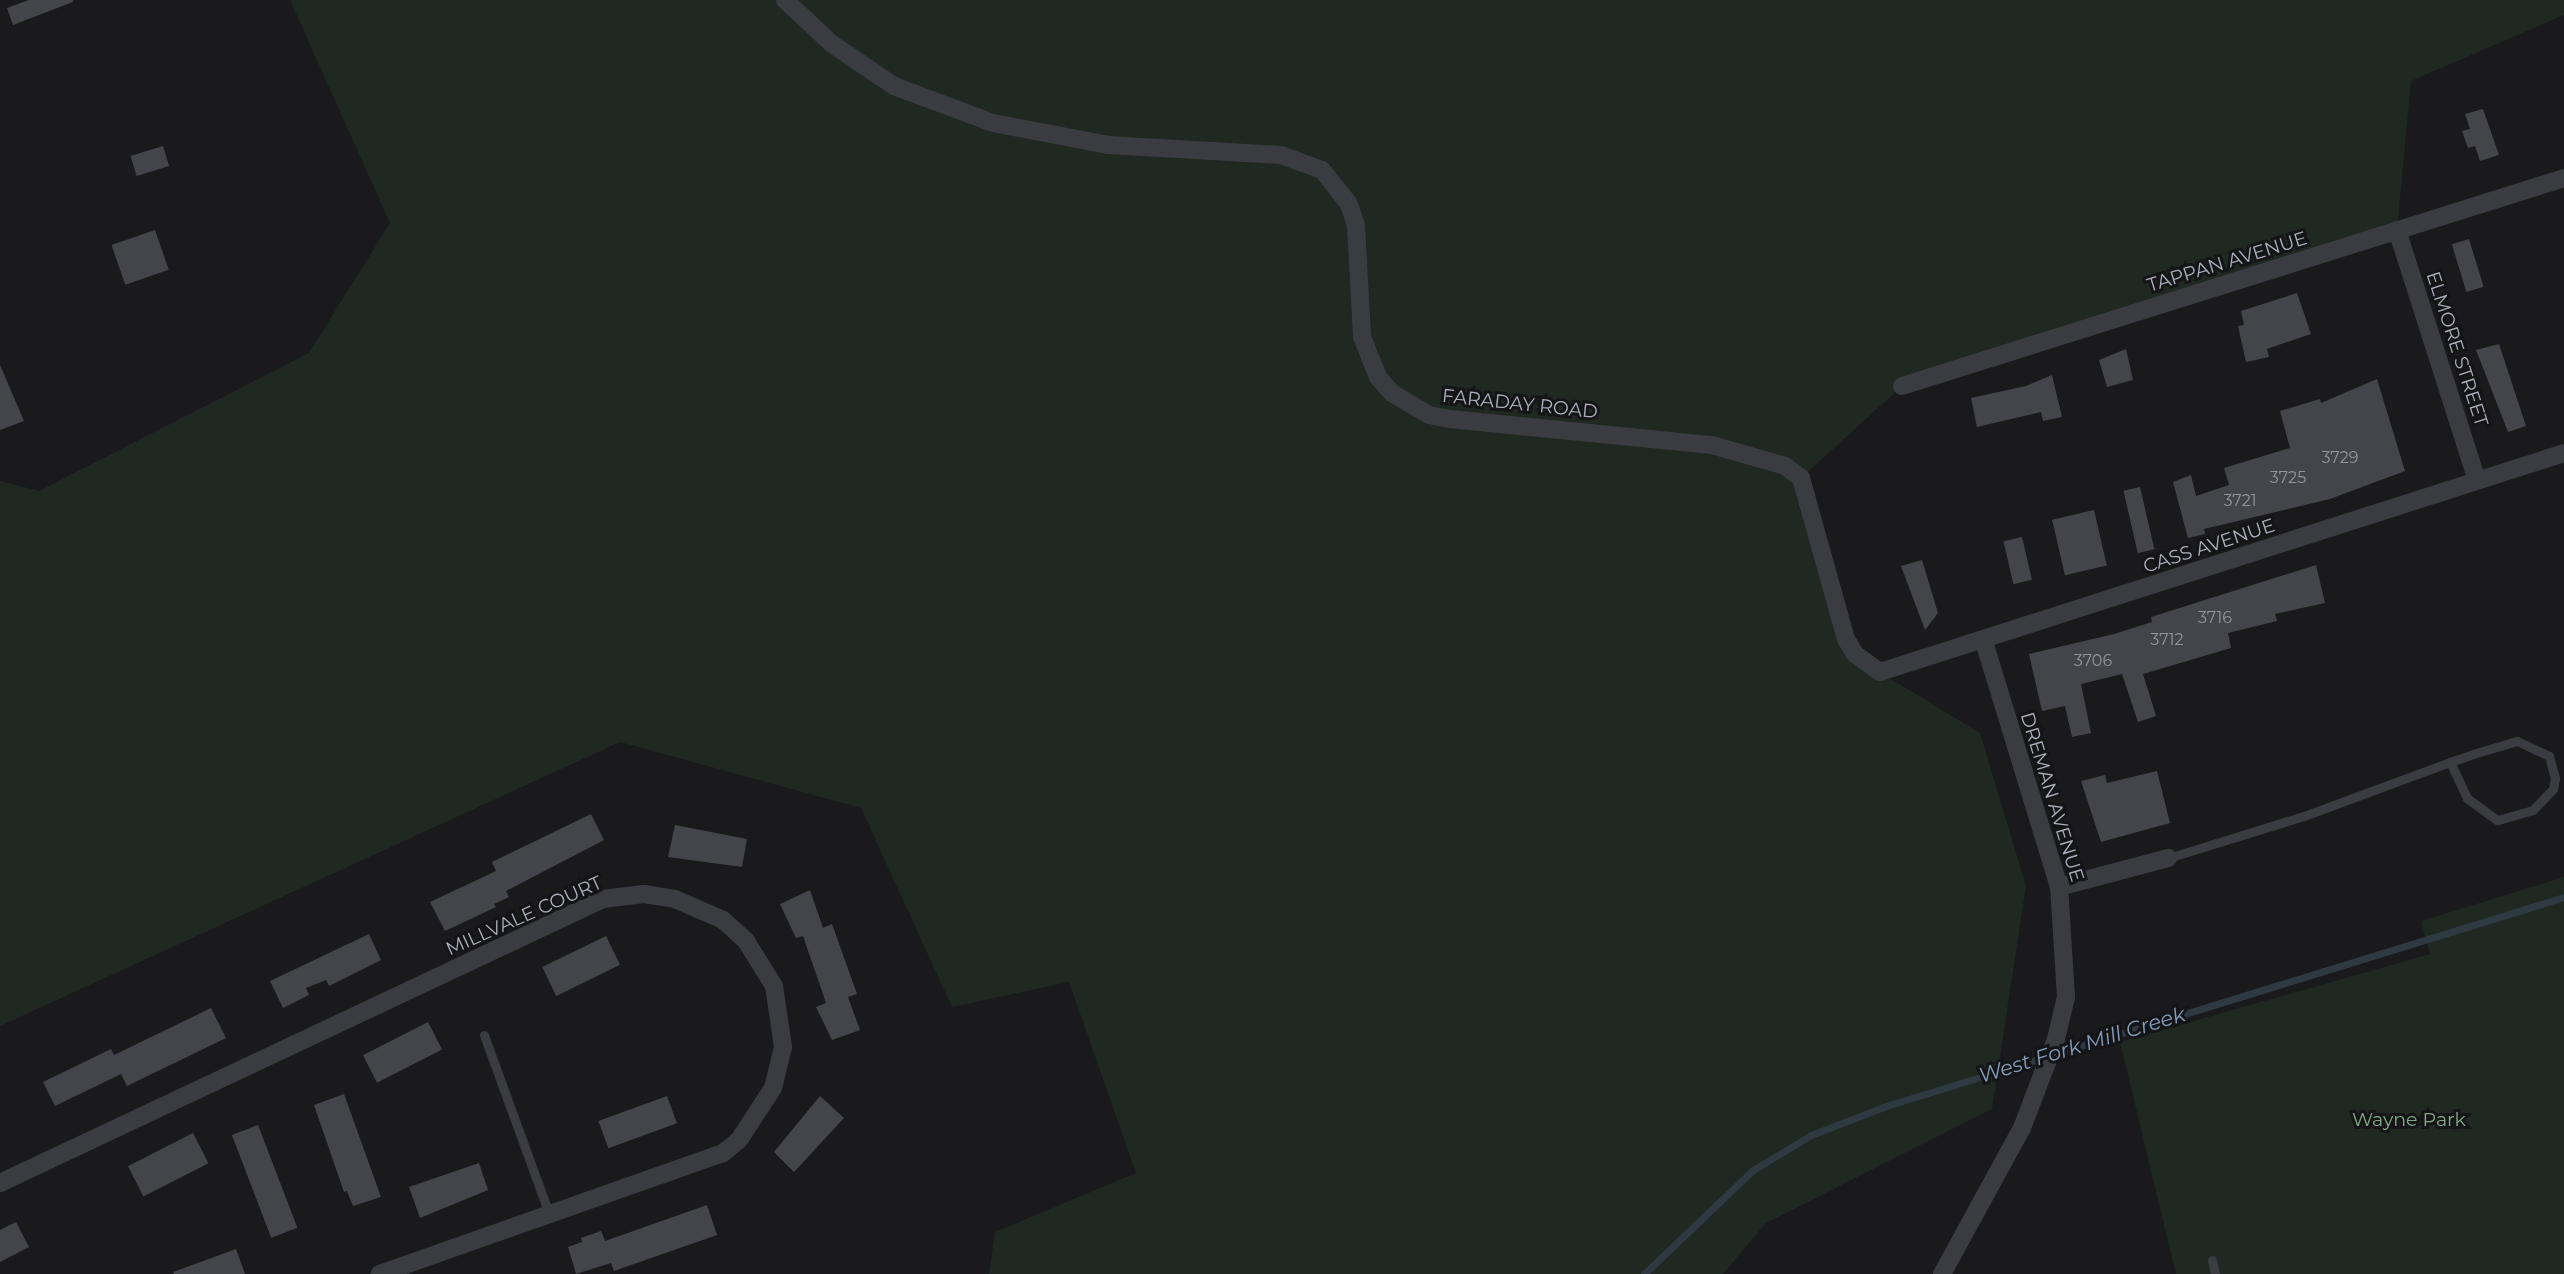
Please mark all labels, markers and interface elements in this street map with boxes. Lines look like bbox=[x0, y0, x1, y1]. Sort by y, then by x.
street label: TAPPAN AVENUE bbox=[2144, 227, 2310, 297]
street label: ELMORE STREET bbox=[2421, 268, 2493, 430]
street label: FARADAY ROAD bbox=[1441, 384, 1599, 424]
house number: 3729 bbox=[2321, 448, 2359, 468]
house number: 3725 bbox=[2270, 468, 2306, 488]
house number: 3721 bbox=[2223, 491, 2257, 511]
street label: CASS AVENUE bbox=[2140, 514, 2278, 578]
house number: 3716 bbox=[2198, 608, 2232, 628]
house number: 3712 bbox=[2150, 630, 2184, 650]
house number: 3706 bbox=[2074, 651, 2112, 671]
street label: DREMAN AVENUE bbox=[2015, 709, 2089, 885]
street label: MILLVALE COURT bbox=[442, 871, 606, 961]
water label: West Fork Mill Creek bbox=[1976, 1002, 2188, 1088]
park label: Wayne Park bbox=[2352, 1109, 2466, 1131]

